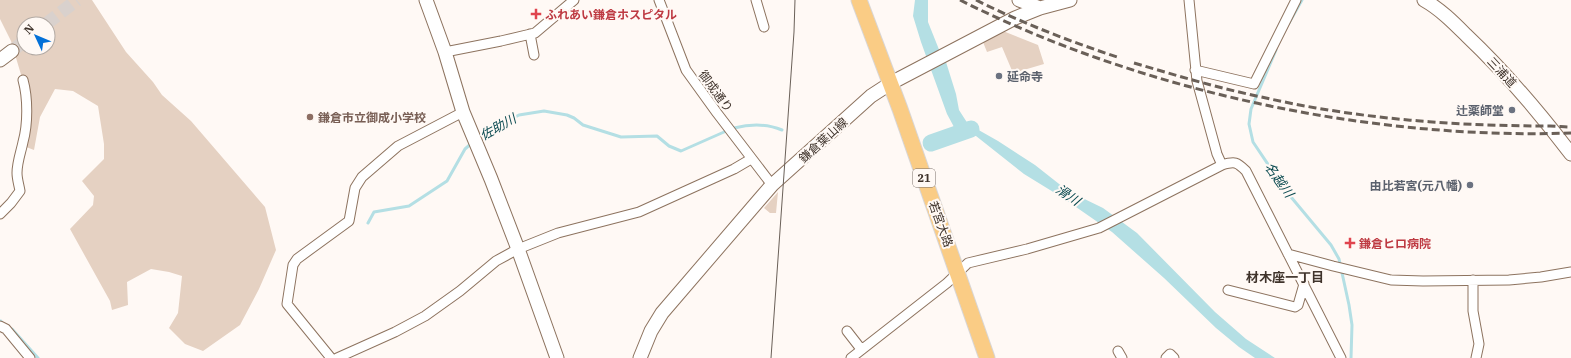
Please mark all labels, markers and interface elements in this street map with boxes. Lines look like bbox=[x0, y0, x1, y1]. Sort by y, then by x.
place label: ふれあい鎌倉ホスピタル bbox=[545, 7, 677, 22]
marker: ふれあい鎌倉ホスピタル bbox=[530, 8, 542, 20]
north arrow bbox=[16, 16, 56, 56]
text: N bbox=[21, 21, 37, 37]
street label: 三浦道 bbox=[1484, 54, 1520, 90]
street label: 御成通り bbox=[696, 67, 736, 115]
place label: 延命寺 bbox=[1007, 69, 1043, 84]
marker: 延命寺 bbox=[994, 71, 1004, 81]
place label: 辻薬師堂 bbox=[1456, 103, 1504, 118]
marker: 辻薬師堂 bbox=[1507, 105, 1517, 115]
water label: 佐助川 bbox=[477, 109, 521, 144]
place label: 鎌倉市立御成小学校 bbox=[318, 110, 426, 125]
marker: 鎌倉市立御成小学校 bbox=[305, 112, 315, 122]
street label: 鎌倉葉山線 bbox=[796, 114, 850, 166]
water label: 名越川 bbox=[1261, 159, 1299, 202]
road number: 21 bbox=[913, 169, 935, 187]
place label: 由比若宮(元八幡) bbox=[1369, 178, 1462, 193]
marker: 由比若宮(元八幡) bbox=[1465, 180, 1475, 190]
water label: 滑川 bbox=[1052, 181, 1085, 210]
street label: 若宮大路 bbox=[926, 199, 956, 249]
place label: 鎌倉ヒロ病院 bbox=[1359, 236, 1431, 251]
marker: 鎌倉ヒロ病院 bbox=[1344, 237, 1356, 249]
district label: 材木座一丁目 bbox=[1246, 269, 1324, 286]

